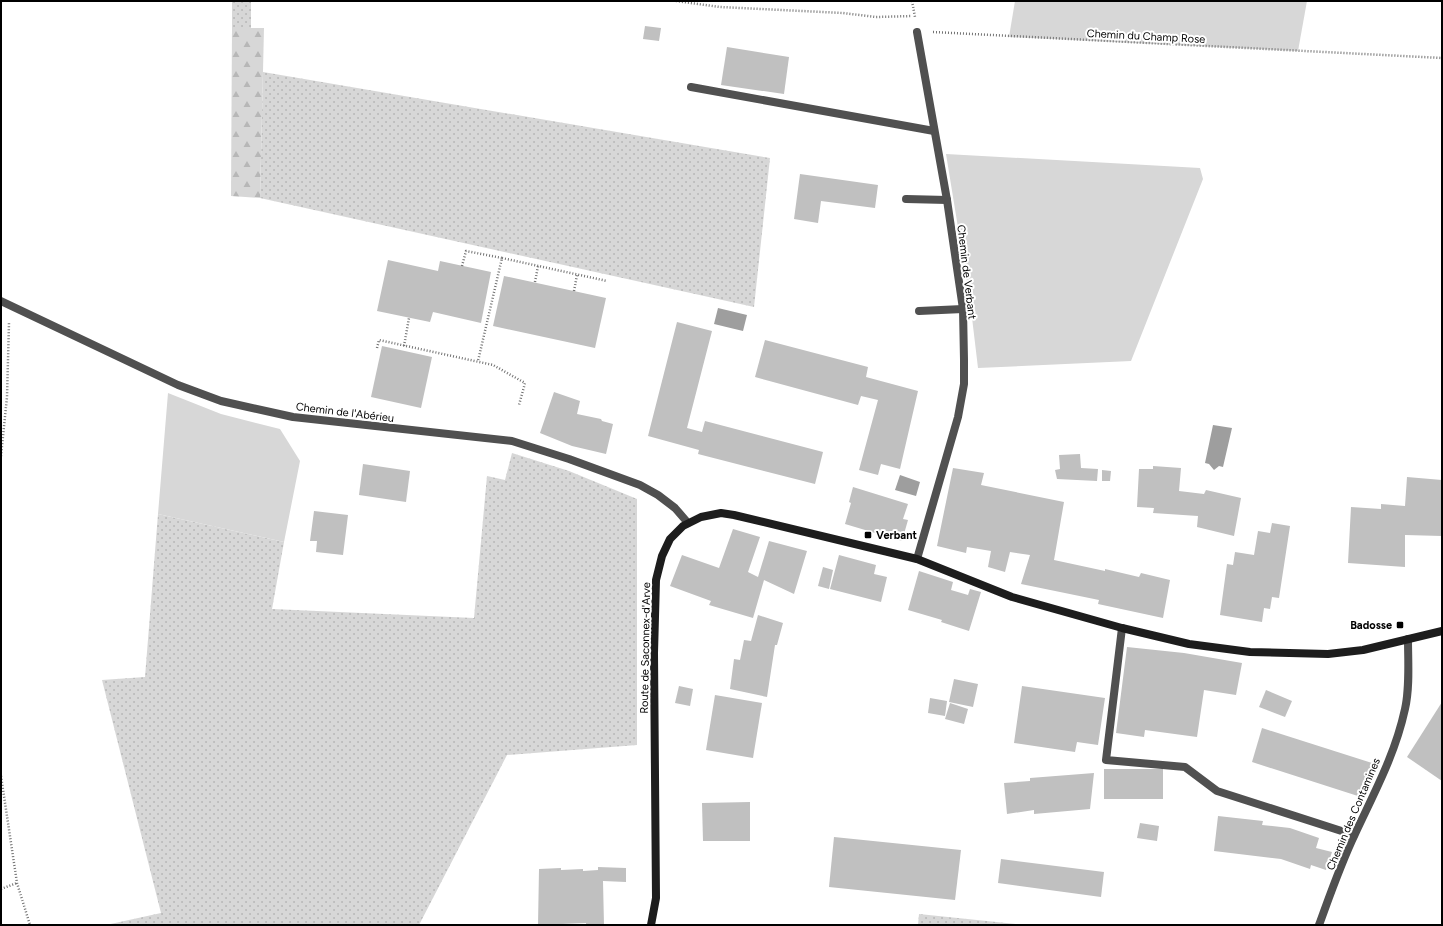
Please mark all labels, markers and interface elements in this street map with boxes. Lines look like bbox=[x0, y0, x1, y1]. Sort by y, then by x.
street label: Chemin du Champ Rose bbox=[1086, 27, 1206, 46]
street label: Chemin de Verbant bbox=[954, 224, 979, 320]
street label: Chemin de l'Abérieu bbox=[295, 400, 395, 425]
place label: Verbant bbox=[876, 529, 917, 542]
marker: Verbant bbox=[863, 530, 873, 540]
street label: Route de Saconnex-d'Arve bbox=[638, 582, 653, 714]
place label: Badosse bbox=[1350, 619, 1392, 632]
marker: Badosse bbox=[1395, 620, 1405, 630]
street label: Chemin des Contamines bbox=[1324, 756, 1383, 872]

